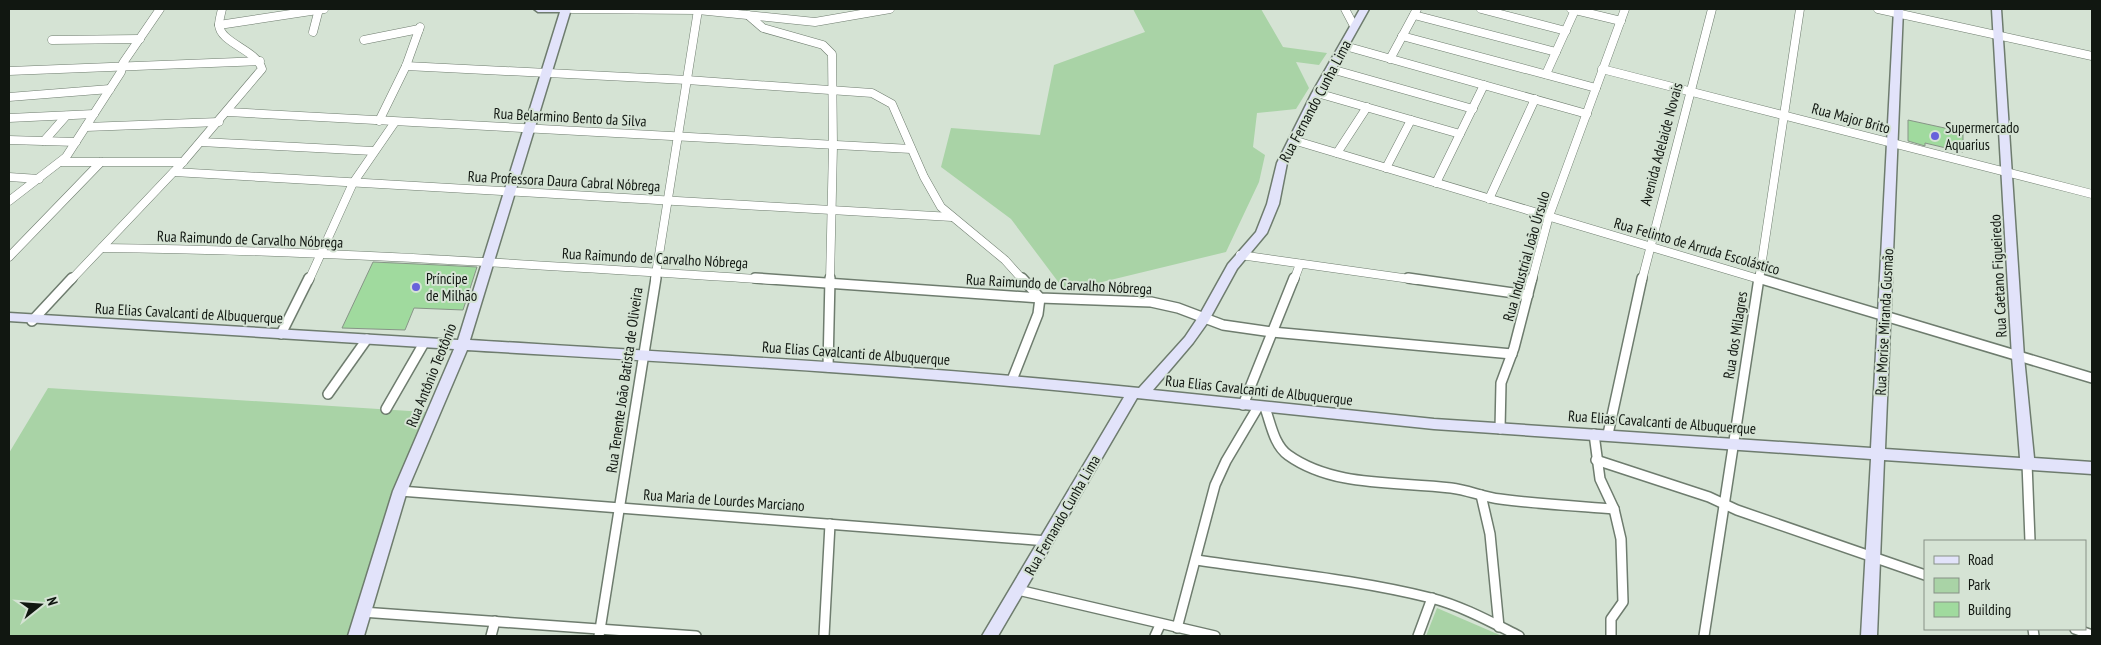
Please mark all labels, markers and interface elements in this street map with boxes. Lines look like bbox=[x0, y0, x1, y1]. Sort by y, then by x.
street label: Rua Fernando Cunha Lima bbox=[1275, 37, 1355, 165]
street label: Avenida Adelaide Novais bbox=[1635, 80, 1687, 208]
street label: Rua Major Brito bbox=[1810, 98, 1892, 138]
street label: Rua Belarmino Bento da Silva bbox=[493, 104, 647, 130]
place label: Supermercado Aquarius bbox=[1945, 118, 2019, 154]
marker: Supermercado Aquarius bbox=[1929, 130, 1941, 142]
street label: Rua Professora Daura Cabral Nóbrega bbox=[467, 166, 661, 196]
street label: Rua Industrial João Úrsulo bbox=[1498, 189, 1554, 323]
street label: Rua Felinto de Arruda Escolástico bbox=[1612, 213, 1782, 279]
street label: Rua Caetano Figueiredo bbox=[1985, 214, 2011, 338]
street label: Rua Raimundo de Carvalho Nóbrega bbox=[157, 226, 343, 252]
street label: Rua Raimundo de Carvalho Nóbrega bbox=[561, 244, 749, 272]
street label: Rua Morise Miranda Gusmão bbox=[1871, 248, 1897, 396]
place label: Príncipe de Milhão bbox=[426, 269, 477, 305]
street label: Rua Raimundo de Carvalho Nóbrega bbox=[965, 270, 1153, 298]
marker: Príncipe de Milhão bbox=[410, 281, 422, 293]
street label: Rua Tenente João Batista de Oliveira bbox=[602, 286, 646, 474]
street label: Rua dos Milagres bbox=[1719, 290, 1751, 380]
street label: Rua Elias Cavalcanti de Albuquerque bbox=[94, 299, 284, 327]
street label: Rua Antônio Teotônio bbox=[402, 320, 460, 430]
street label: Rua Elias Cavalcanti de Albuquerque bbox=[761, 337, 951, 369]
street label: Rua Elias Cavalcanti de Albuquerque bbox=[1164, 371, 1354, 409]
street label: Rua Elias Cavalcanti de Albuquerque bbox=[1567, 406, 1757, 438]
street label: Rua Fernando Cunha Lima bbox=[1020, 452, 1104, 578]
street label: Rua Maria de Lourdes Marciano bbox=[643, 485, 805, 515]
legend bbox=[1924, 540, 2086, 630]
text: Road bbox=[1968, 550, 1994, 569]
text: Park bbox=[1968, 575, 1990, 594]
north arrow bbox=[15, 580, 65, 630]
text: N bbox=[43, 595, 62, 607]
text: Building bbox=[1968, 600, 2011, 619]

